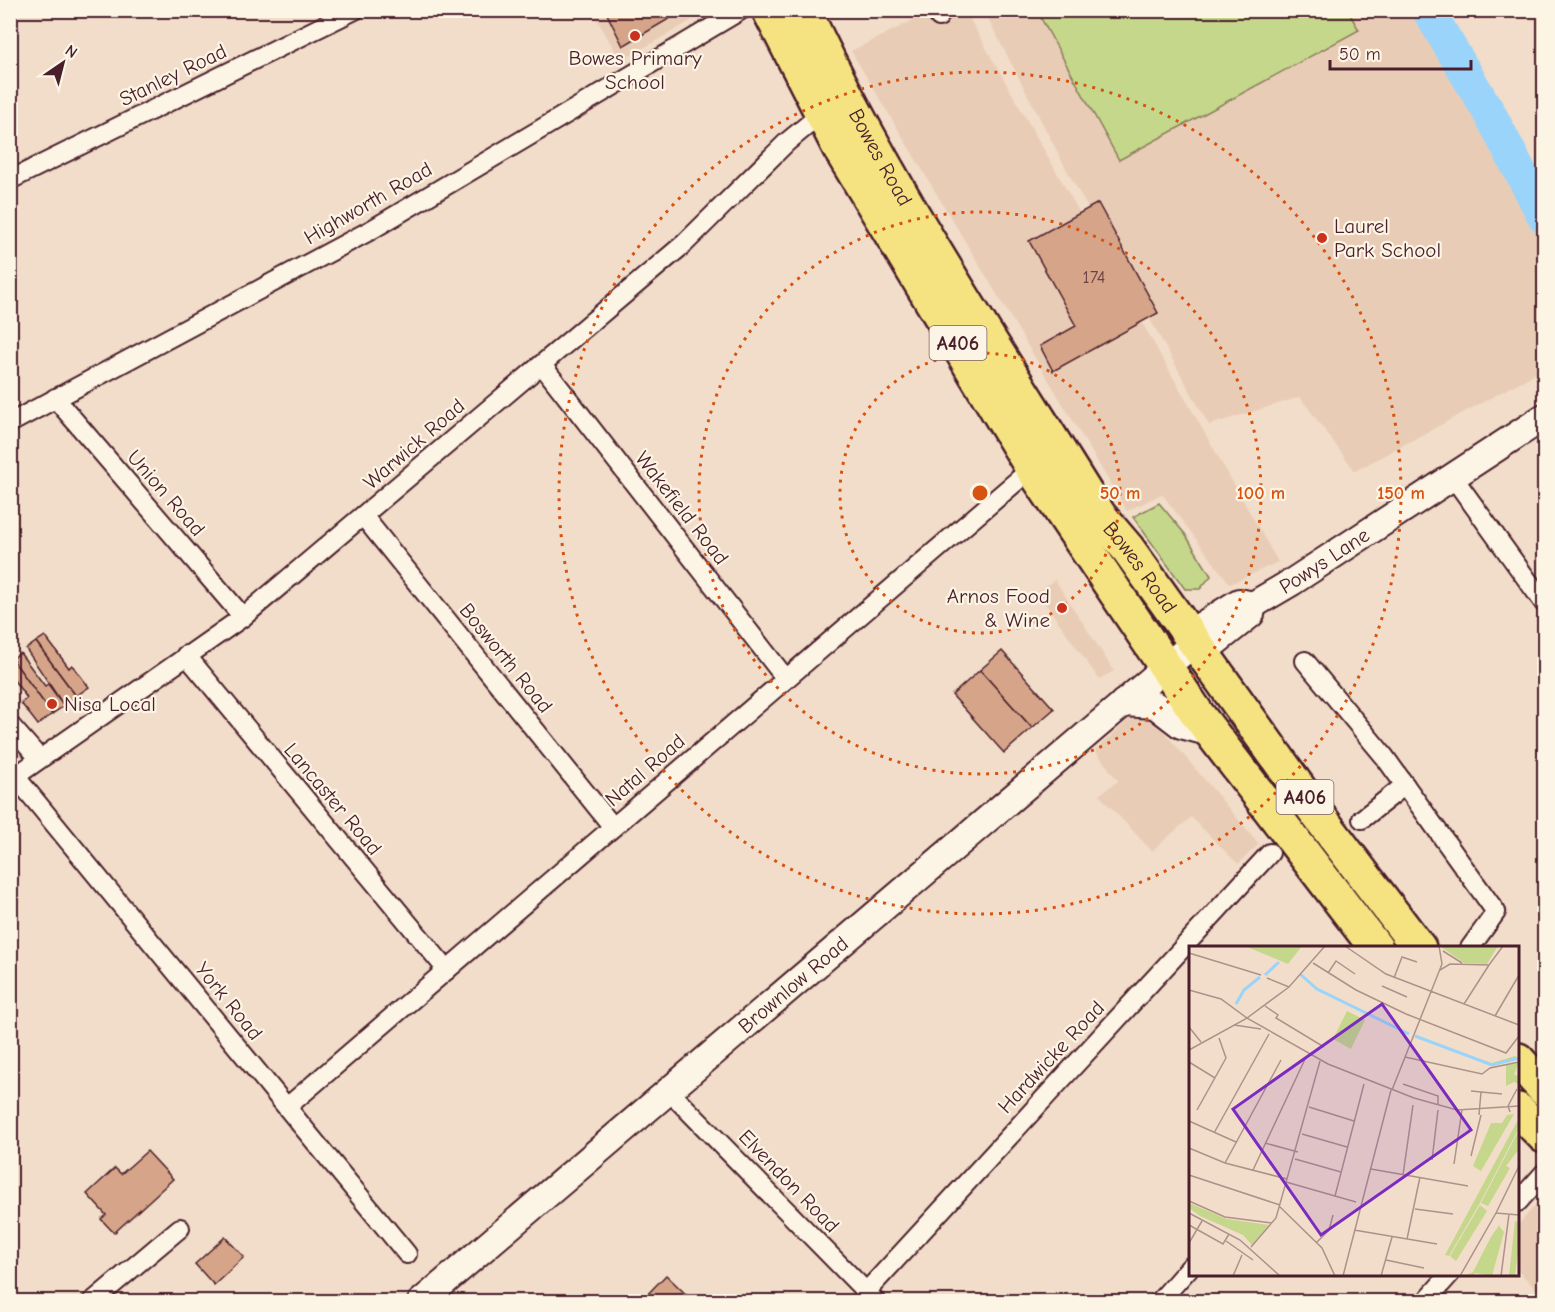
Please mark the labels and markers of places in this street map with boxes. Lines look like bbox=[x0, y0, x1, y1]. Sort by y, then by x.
marker: Bowes Primary School bbox=[628, 29, 642, 43]
place label: Bowes Primary School bbox=[568, 46, 702, 94]
place label: Laurel Park School bbox=[1334, 214, 1441, 262]
marker: Laurel Park School bbox=[1315, 231, 1329, 245]
centre of rings bbox=[970, 483, 990, 503]
place label: Arnos Food & Wine bbox=[947, 584, 1050, 632]
marker: Arnos Food & Wine bbox=[1055, 601, 1069, 615]
place label: Nisa Local bbox=[64, 692, 156, 716]
marker: Nisa Local bbox=[45, 697, 59, 711]

